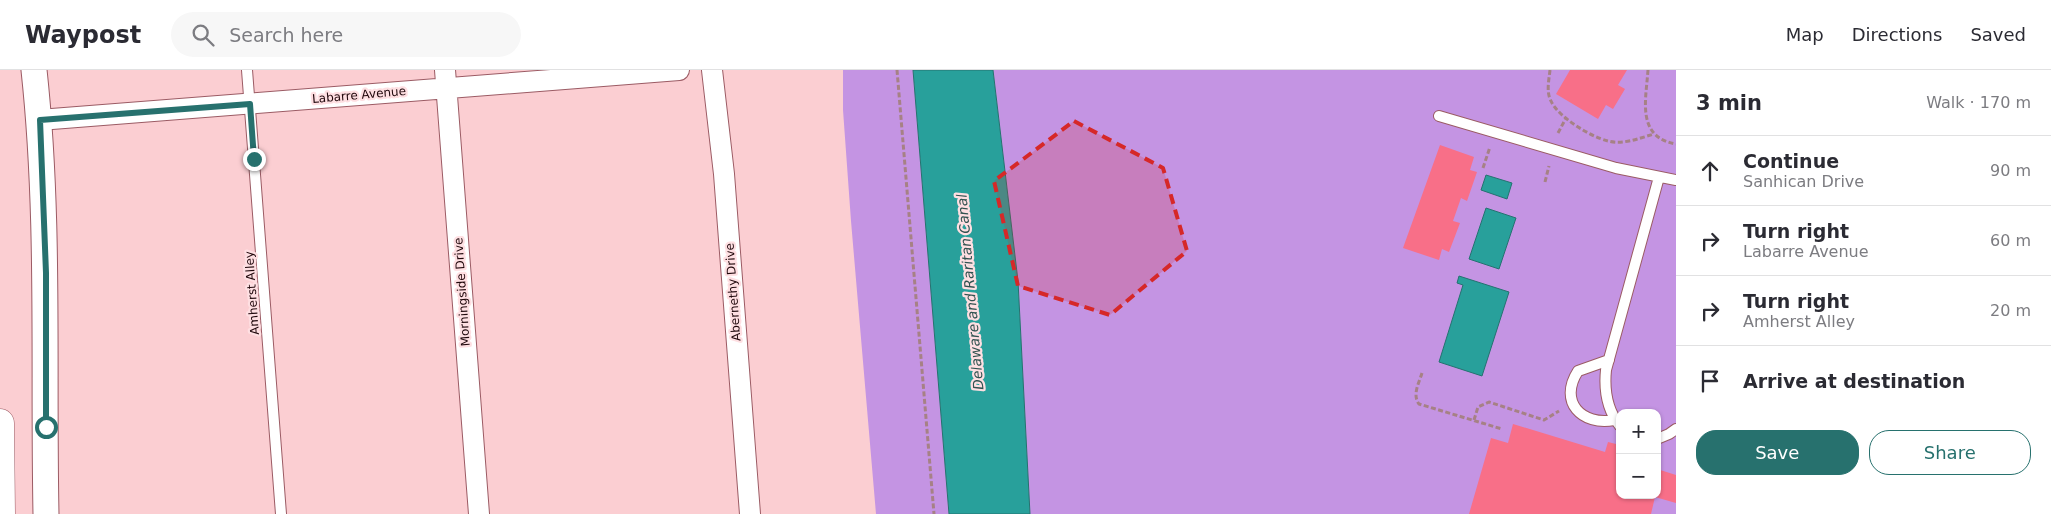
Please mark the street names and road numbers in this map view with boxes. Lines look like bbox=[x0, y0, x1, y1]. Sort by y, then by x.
street label: Labarre Avenue bbox=[311, 84, 407, 106]
street label: Morningside Drive bbox=[451, 237, 473, 347]
street label: Abernethy Drive bbox=[723, 243, 743, 341]
street label: Amherst Alley bbox=[242, 251, 262, 335]

